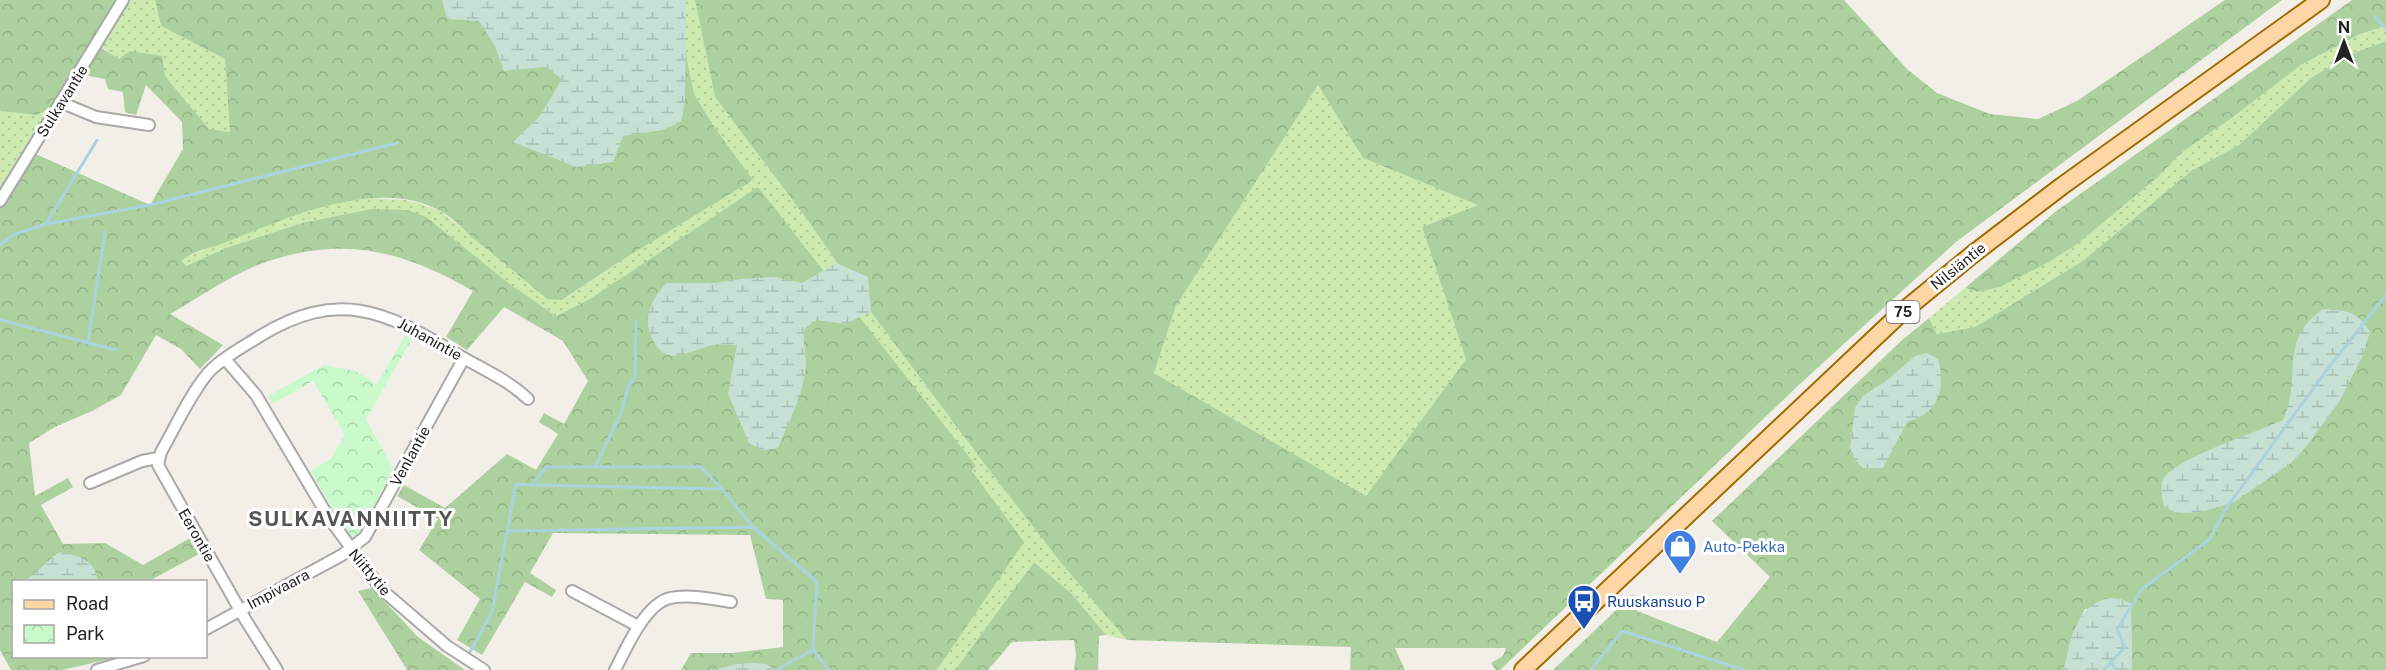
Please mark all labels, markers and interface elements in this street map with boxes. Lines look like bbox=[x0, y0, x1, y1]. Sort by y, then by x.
north arrow bbox=[2314, 12, 2374, 72]
text: N bbox=[2338, 18, 2350, 37]
street label: Sulkavantie bbox=[33, 62, 91, 140]
street label: Nilsiäntie bbox=[1927, 239, 1989, 293]
road number: 75 bbox=[1886, 301, 1920, 323]
street label: Juhanintie bbox=[395, 314, 465, 364]
street label: Venlantie bbox=[387, 423, 433, 489]
street label: Eerontie bbox=[175, 505, 219, 565]
district label: SULKAVANNIITTY bbox=[248, 506, 454, 531]
shop icon: Auto-Pekka bbox=[1662, 528, 1698, 575]
place label: Auto-Pekka bbox=[1703, 538, 1785, 555]
street label: Niittytie bbox=[346, 545, 394, 599]
street label: Impivaara bbox=[244, 566, 312, 612]
legend bbox=[12, 580, 207, 658]
bus stop icon: Ruuskansuo P bbox=[1566, 583, 1602, 630]
text: Road bbox=[66, 593, 109, 614]
place label: Ruuskansuo P bbox=[1607, 593, 1705, 610]
text: Park bbox=[66, 623, 104, 644]

